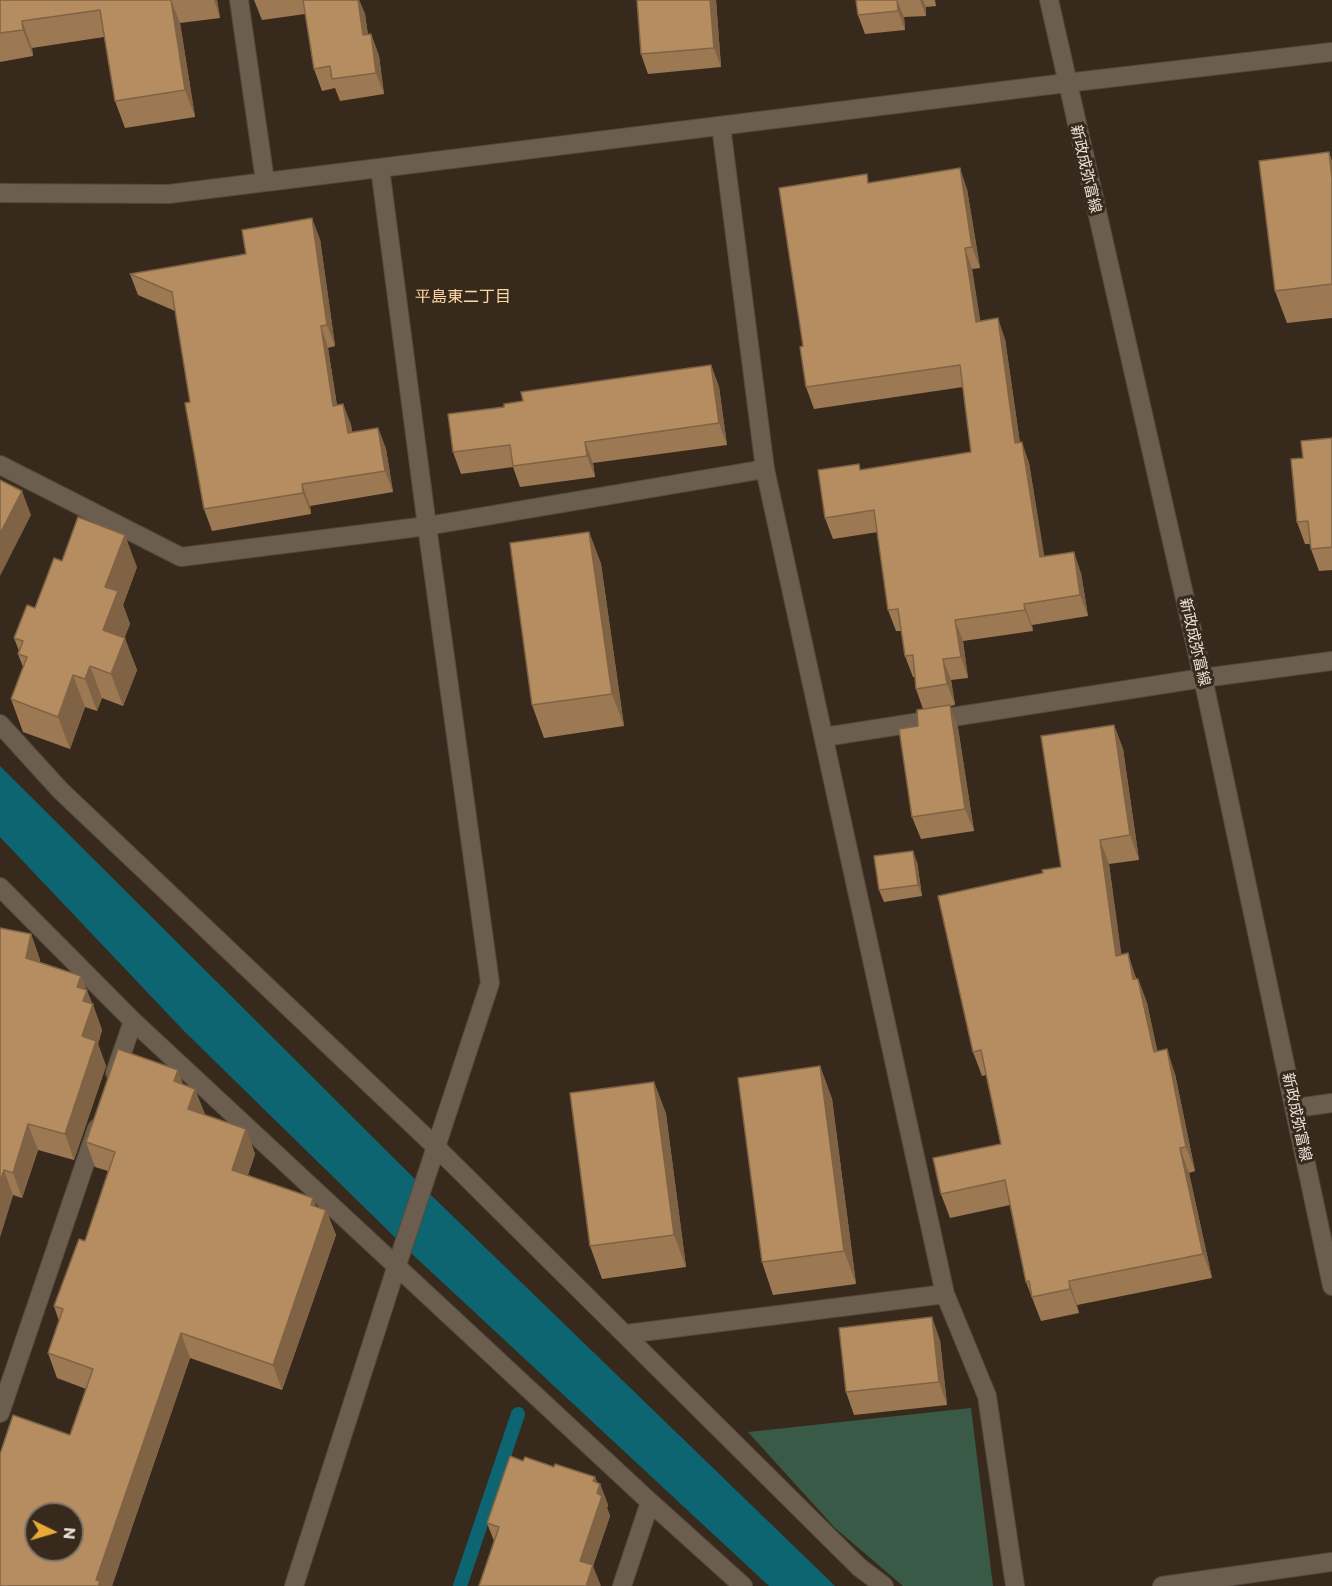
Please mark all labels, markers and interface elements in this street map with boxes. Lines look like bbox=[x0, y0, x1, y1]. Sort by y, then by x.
street label: 新政成弥富線 bbox=[1067, 123, 1105, 215]
district label: 平島東二丁目 bbox=[415, 287, 511, 307]
street label: 新政成弥富線 bbox=[1176, 596, 1214, 688]
street label: 新政成弥富線 bbox=[1279, 1071, 1315, 1163]
north arrow bbox=[24, 1502, 84, 1562]
text: N bbox=[60, 1527, 80, 1540]

